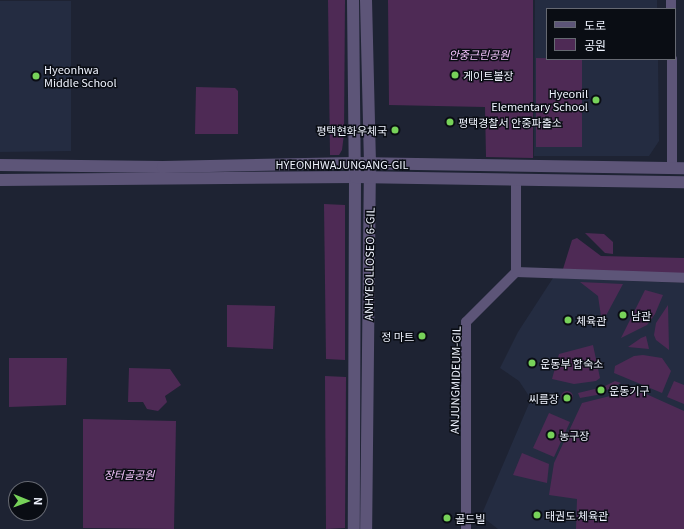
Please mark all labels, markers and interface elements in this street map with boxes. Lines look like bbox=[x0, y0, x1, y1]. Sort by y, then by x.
legend bbox=[546, 8, 676, 60]
text: 도로 bbox=[584, 16, 606, 33]
text: 공원 bbox=[584, 36, 606, 53]
park label: 안중근린공원 bbox=[449, 47, 509, 61]
place label: Hyeonhwa Middle School bbox=[44, 63, 117, 89]
place label: 게이트볼장 bbox=[463, 68, 514, 82]
marker: 게이트볼장 bbox=[450, 70, 460, 80]
marker: Hyeonhwa Middle School bbox=[31, 71, 41, 81]
place label: Hyeonil Elementary School bbox=[491, 87, 588, 113]
marker: Hyeonil Elementary School bbox=[591, 95, 601, 105]
place label: 평택경찰서 안중파출소 bbox=[458, 115, 562, 129]
marker: 평택경찰서 안중파출소 bbox=[445, 117, 455, 127]
place label: 평택현화우체국 bbox=[316, 123, 387, 137]
marker: 평택현화우체국 bbox=[390, 125, 400, 135]
street label: HYEONHWAJUNGANG-GIL bbox=[276, 157, 408, 171]
street label: ANHYEOLLOSEO 6-GIL bbox=[361, 207, 377, 321]
place label: 남관 bbox=[631, 308, 651, 322]
marker: 남관 bbox=[618, 310, 628, 320]
place label: 체육관 bbox=[576, 313, 606, 327]
marker: 체육관 bbox=[563, 315, 573, 325]
street label: ANJUNGMIDEUM-GIL bbox=[447, 326, 463, 434]
place label: 정 마트 bbox=[381, 329, 414, 343]
marker: 정 마트 bbox=[417, 331, 427, 341]
place label: 운동부 합숙소 bbox=[540, 356, 603, 370]
marker: 운동부 합숙소 bbox=[527, 358, 537, 368]
place label: 운동기구 bbox=[609, 383, 649, 397]
marker: 운동기구 bbox=[596, 385, 606, 395]
place label: 씨름장 bbox=[529, 391, 559, 405]
marker: 씨름장 bbox=[562, 393, 572, 403]
place label: 농구장 bbox=[559, 428, 589, 442]
marker: 농구장 bbox=[546, 430, 556, 440]
park label: 장터골공원 bbox=[104, 467, 154, 481]
north arrow bbox=[8, 481, 48, 521]
text: N bbox=[31, 497, 47, 505]
place label: 태권도 체육관 bbox=[545, 508, 608, 522]
marker: 태권도 체육관 bbox=[532, 510, 542, 520]
place label: 골드빌 bbox=[455, 511, 485, 525]
marker: 골드빌 bbox=[442, 513, 452, 523]

